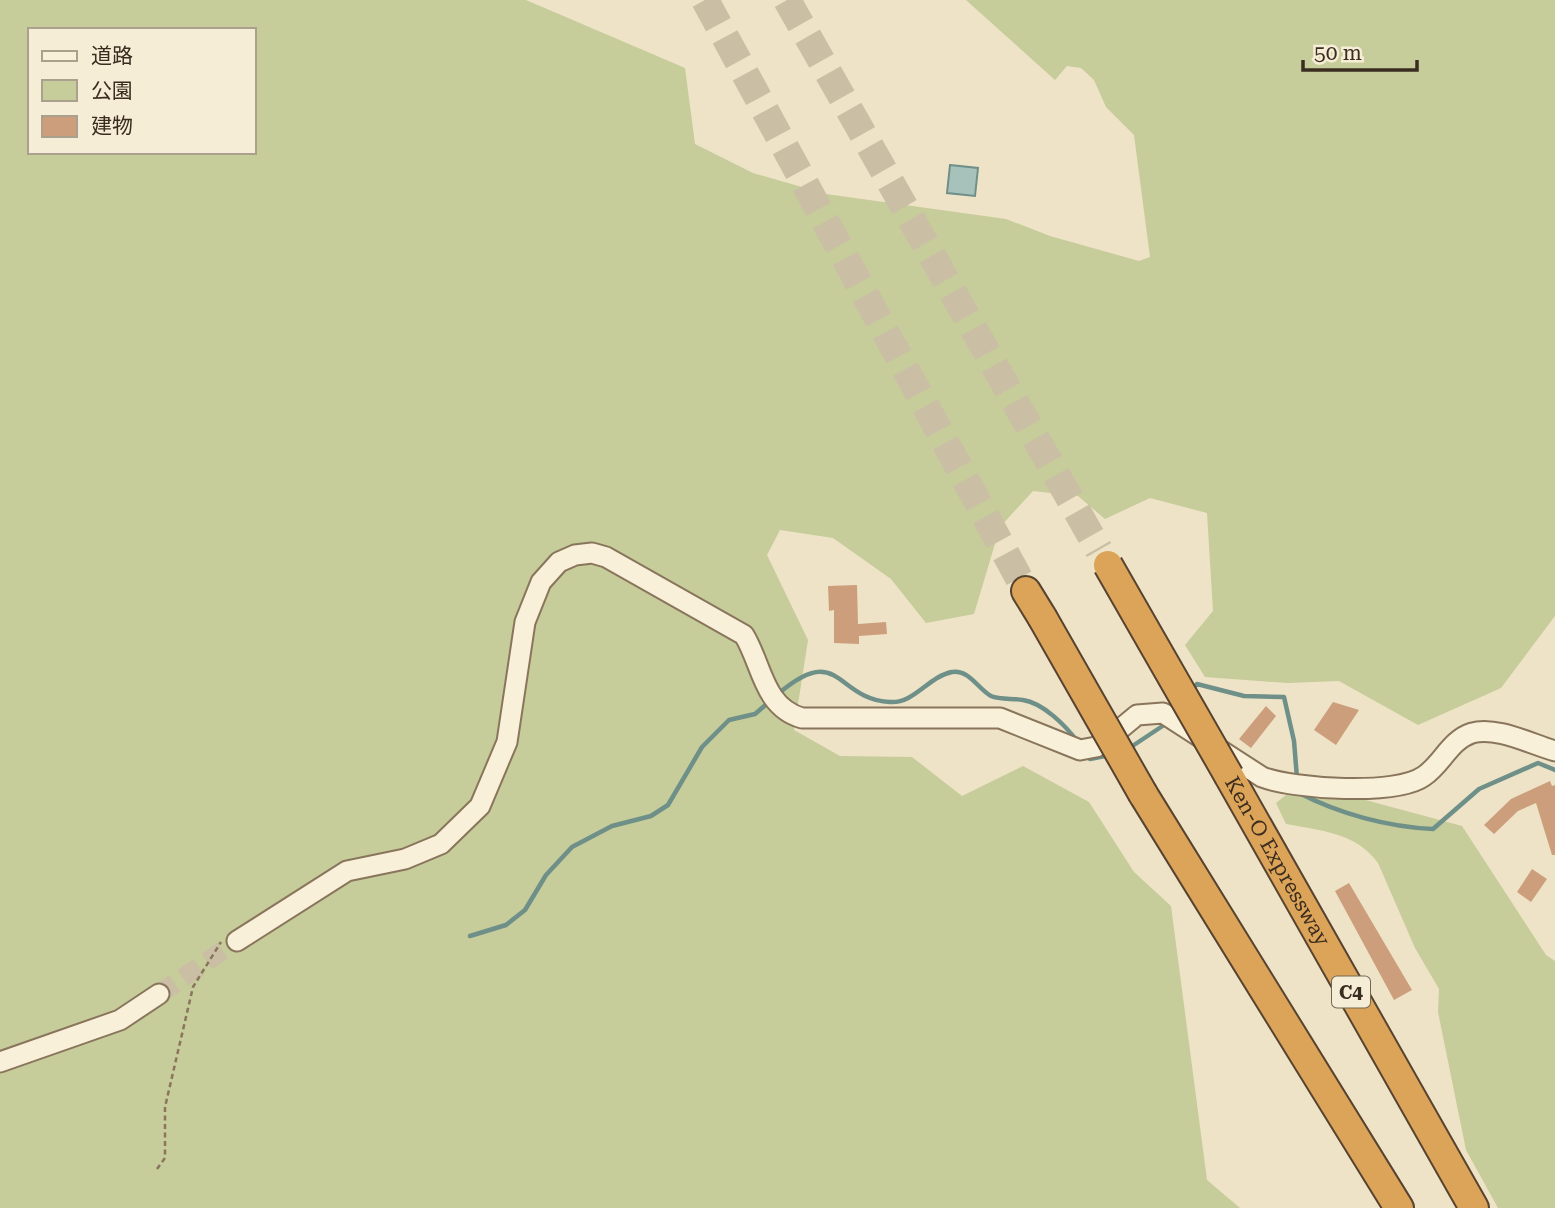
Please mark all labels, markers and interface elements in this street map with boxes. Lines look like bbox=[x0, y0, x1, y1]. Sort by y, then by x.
legend bbox=[28, 28, 256, 154]
scale bar bbox=[1303, 28, 1417, 72]
text: 50 m bbox=[1314, 41, 1362, 65]
text: 道路 bbox=[91, 44, 133, 68]
text: 公園 bbox=[91, 79, 133, 103]
text: 建物 bbox=[91, 114, 133, 138]
street label: Ken-O Expressway bbox=[1220, 772, 1335, 951]
road number: C4 bbox=[1332, 976, 1370, 1008]

